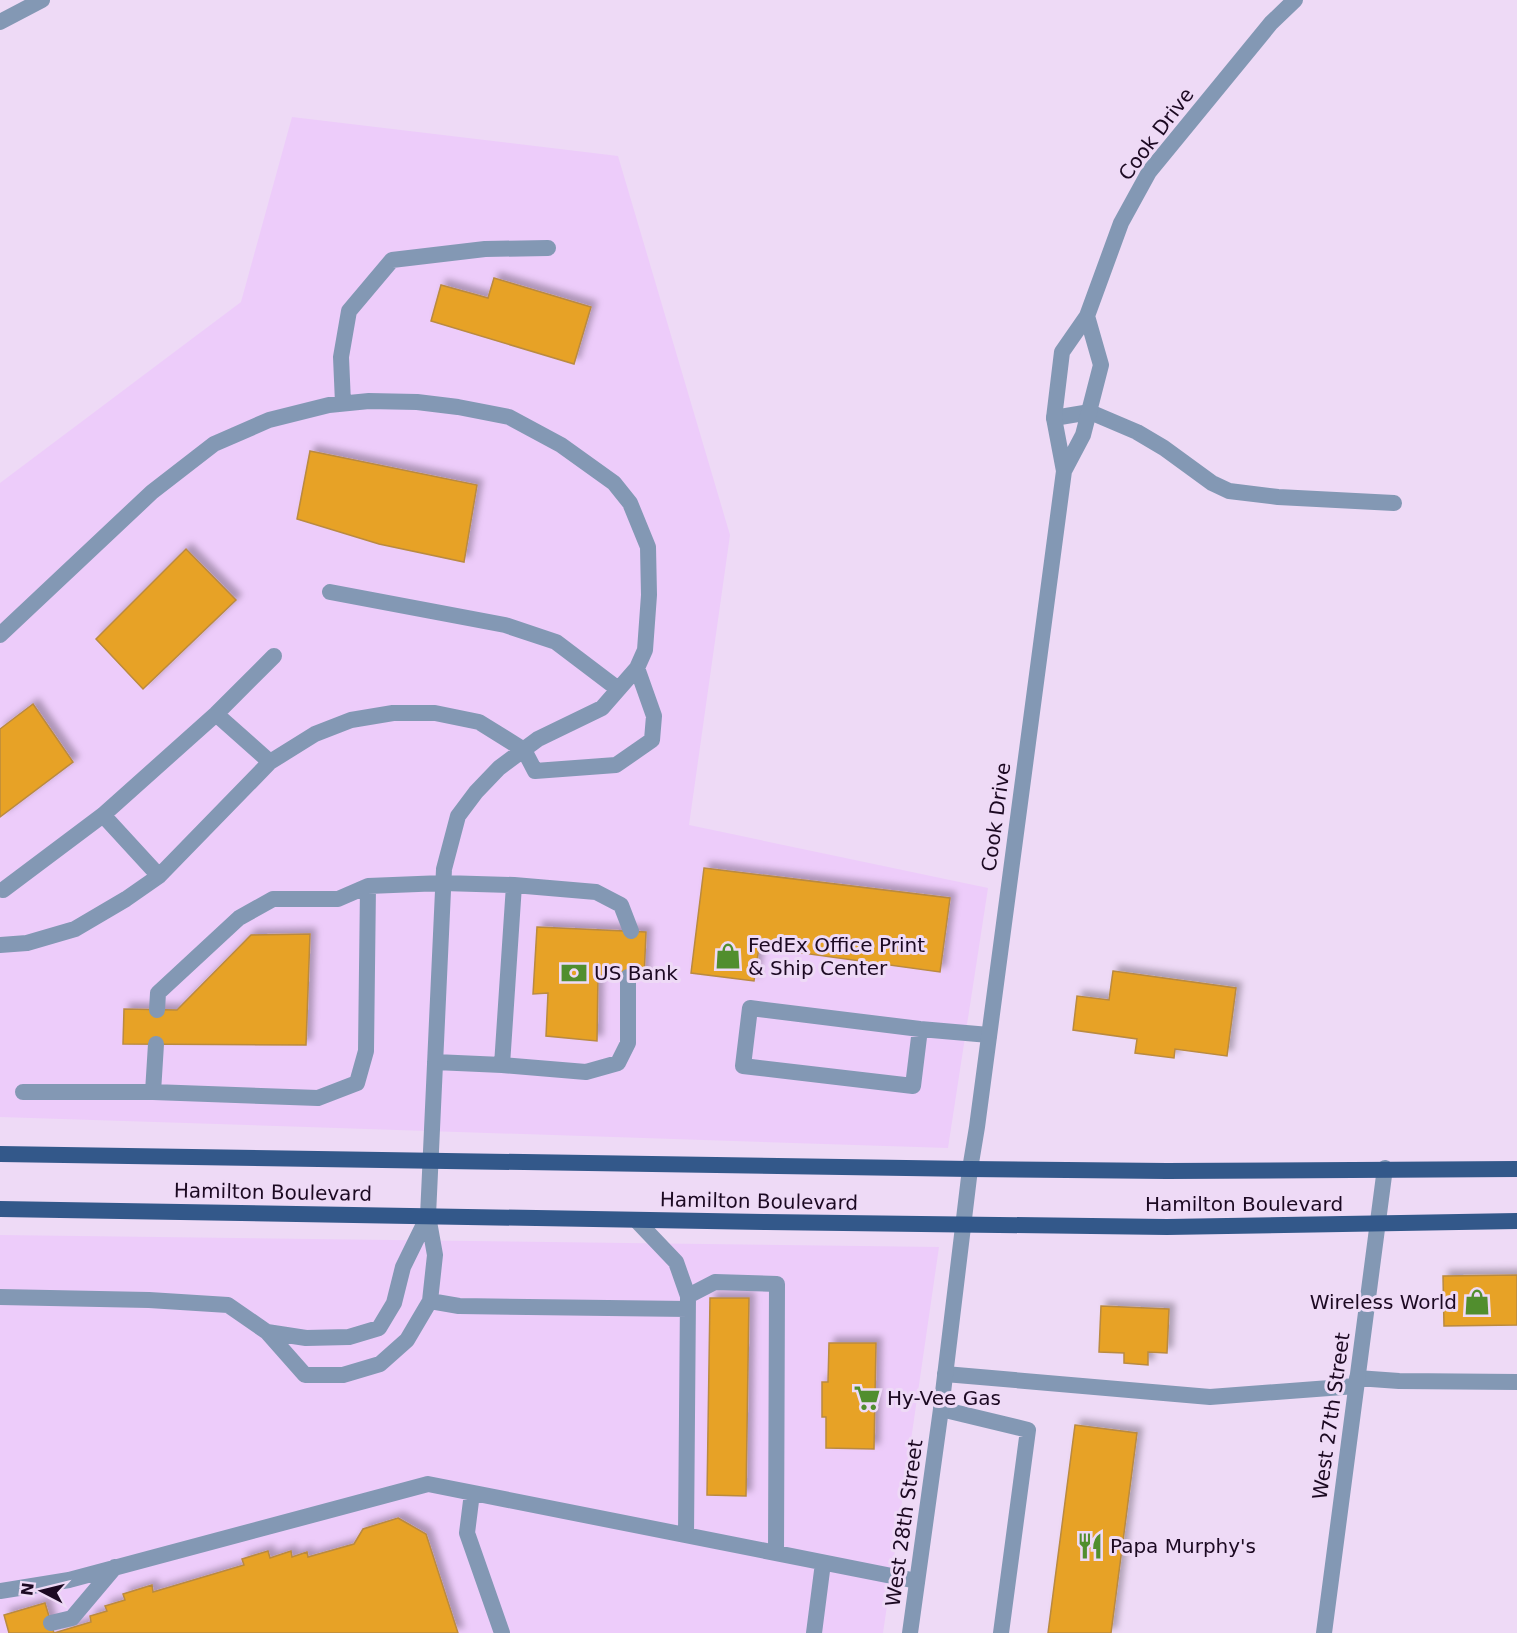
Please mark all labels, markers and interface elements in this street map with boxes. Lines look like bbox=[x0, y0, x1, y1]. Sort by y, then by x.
street label: Cook Drive bbox=[1113, 83, 1199, 185]
street label: Cook Drive bbox=[976, 761, 1016, 873]
place label: FedEx Office Print & Ship Center bbox=[748, 933, 925, 980]
shop icon: FedEx Office Print & Ship Center bbox=[713, 941, 743, 971]
bank icon: US Bank bbox=[559, 958, 589, 988]
place label: US Bank bbox=[594, 961, 678, 985]
street label: Hamilton Boulevard bbox=[174, 1178, 372, 1206]
street label: Hamilton Boulevard bbox=[660, 1187, 858, 1215]
street label: Hamilton Boulevard bbox=[1145, 1192, 1343, 1216]
shop icon: Wireless World bbox=[1462, 1287, 1492, 1317]
place label: Wireless World bbox=[1310, 1290, 1457, 1314]
street label: West 27th Street bbox=[1307, 1331, 1355, 1501]
supermarket icon: Hy-Vee Gas bbox=[852, 1383, 882, 1413]
place label: Hy-Vee Gas bbox=[887, 1386, 1001, 1410]
street label: West 28th Street bbox=[880, 1438, 928, 1608]
restaurant icon: Papa Murphy's bbox=[1075, 1531, 1105, 1561]
place label: Papa Murphy's bbox=[1110, 1534, 1256, 1558]
north arrow bbox=[12, 1561, 72, 1621]
text: N bbox=[17, 1581, 38, 1597]

